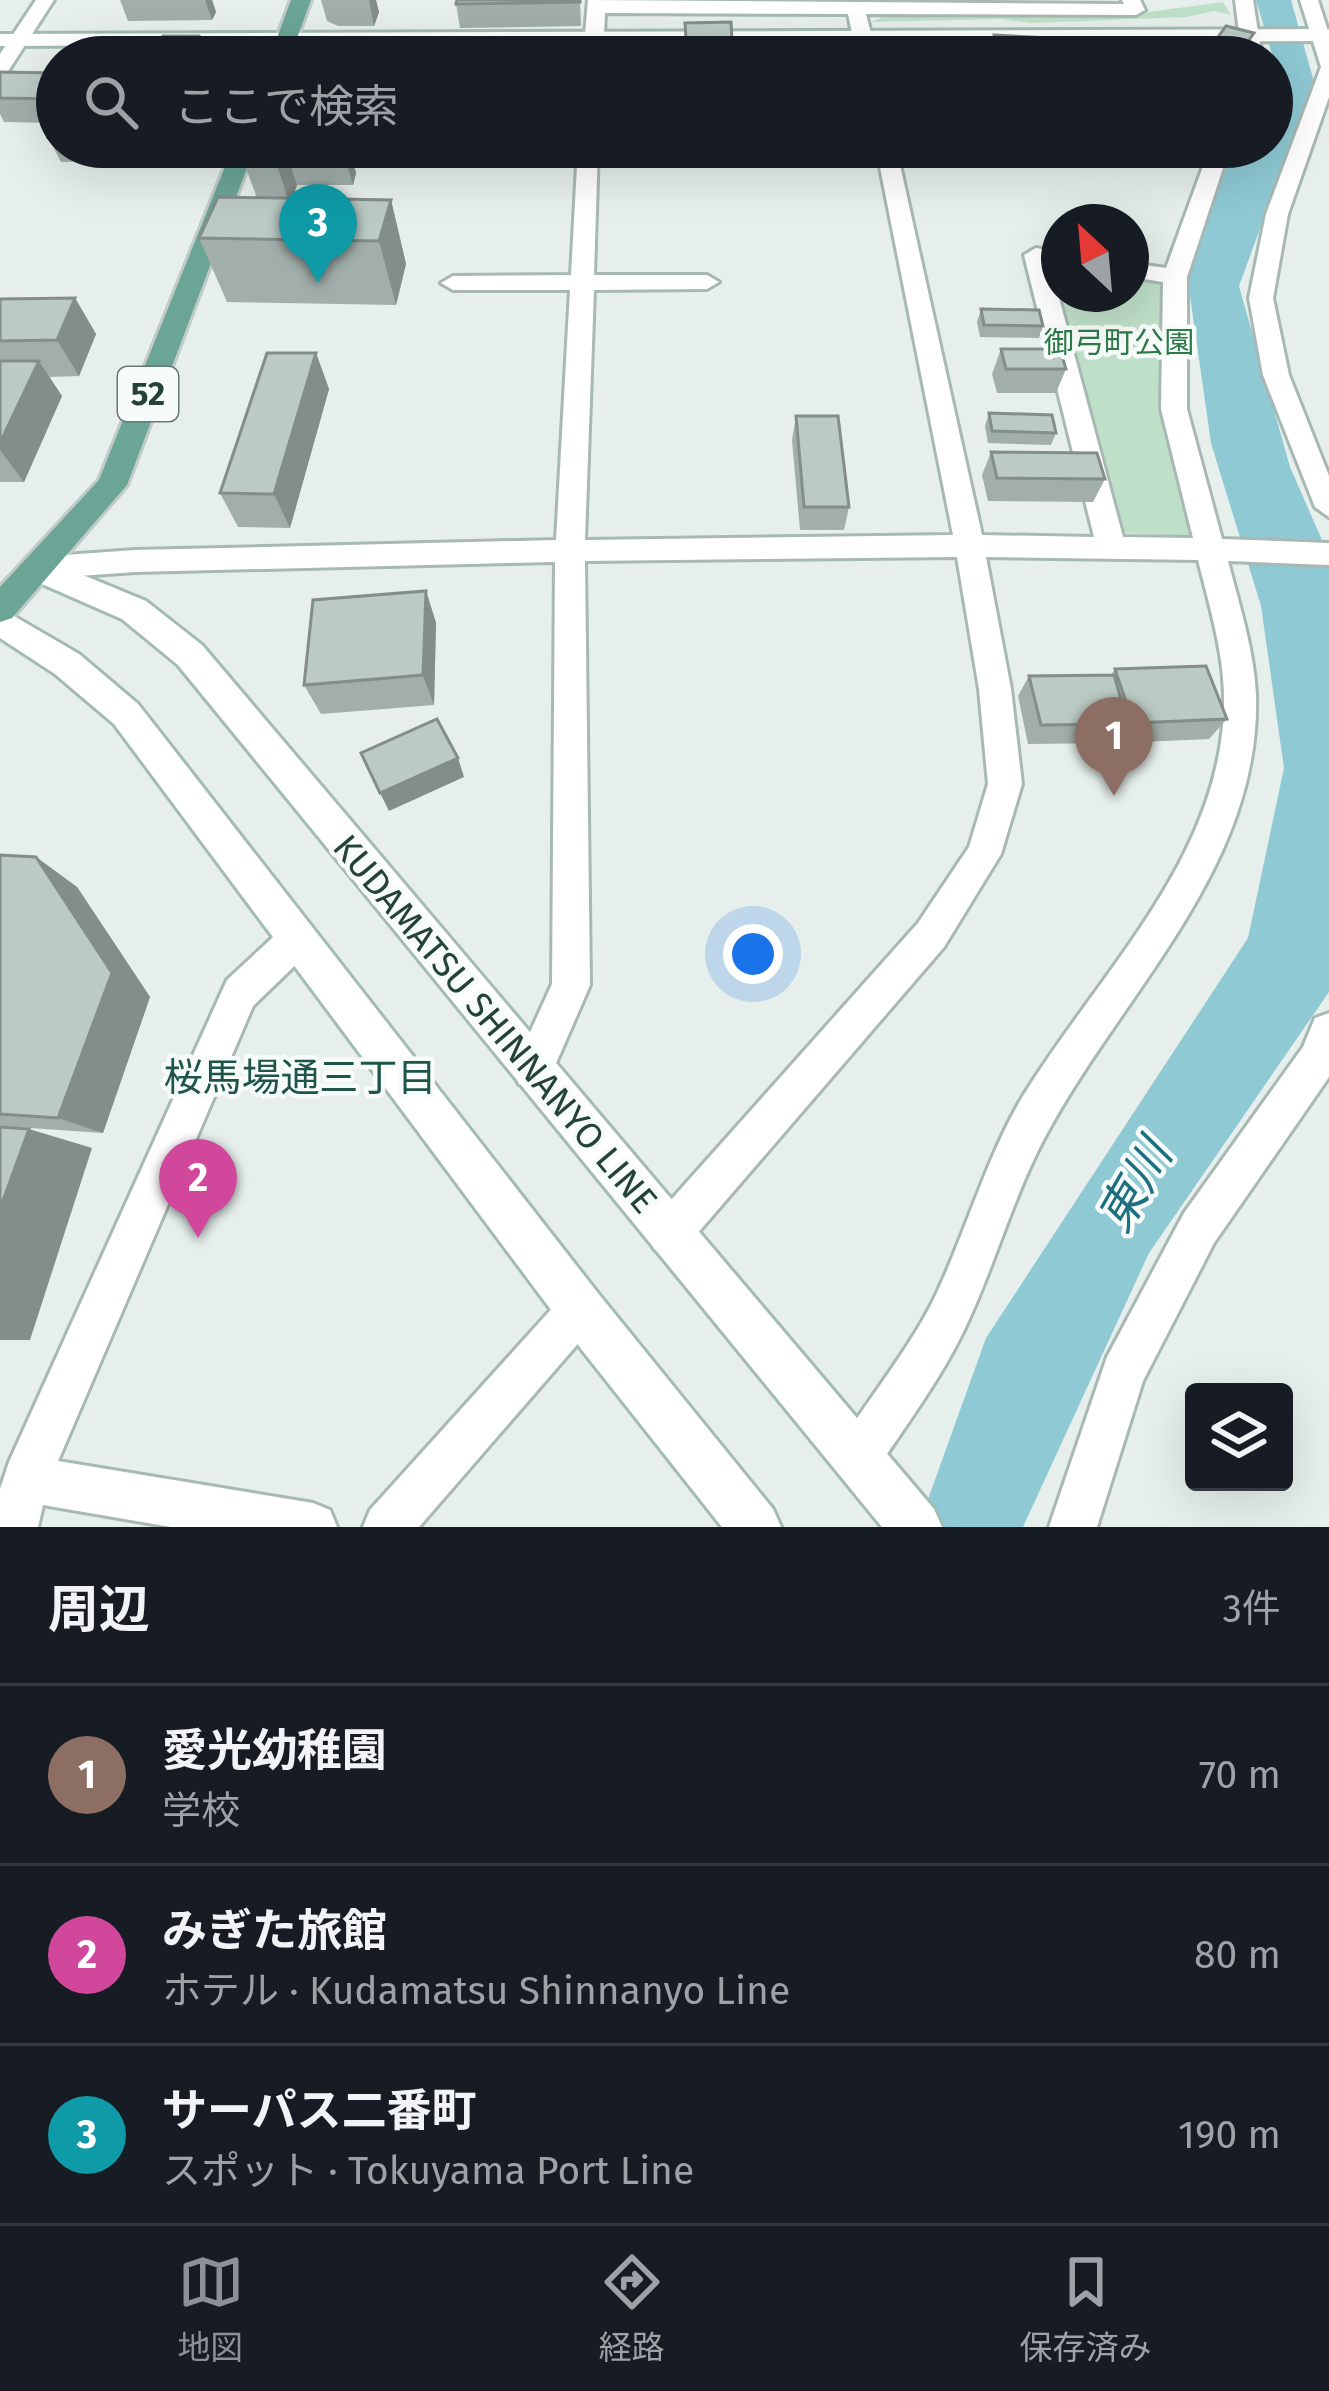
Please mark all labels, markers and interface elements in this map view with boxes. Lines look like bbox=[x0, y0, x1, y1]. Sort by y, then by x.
search box bbox=[36, 36, 1293, 168]
icon: search bbox=[78, 69, 144, 135]
text: ここで検索 bbox=[174, 80, 399, 134]
pin: 3 bbox=[279, 184, 357, 283]
north arrow bbox=[1041, 204, 1149, 312]
park label: 御弓町公園 bbox=[1044, 325, 1194, 361]
road number: 52 bbox=[118, 367, 178, 421]
pin: 1 bbox=[1075, 697, 1153, 796]
street label: KUDAMATSU SHINNANYO LINE bbox=[324, 826, 666, 1222]
your location bbox=[723, 924, 783, 984]
district label: 桜馬場通三丁目 bbox=[163, 1055, 437, 1101]
water label: 東川 bbox=[1086, 1126, 1187, 1242]
pin: 2 bbox=[159, 1139, 237, 1238]
map controls bbox=[1185, 1383, 1293, 1491]
button: layers bbox=[1185, 1383, 1293, 1491]
text: 周辺 bbox=[48, 1579, 150, 1641]
text: 3件 bbox=[1223, 1586, 1281, 1632]
text: 愛光幼稚園 bbox=[162, 1724, 387, 1778]
text: 1 bbox=[78, 1752, 96, 1798]
text: 70 m bbox=[1199, 1752, 1281, 1798]
text: 学校 bbox=[162, 1788, 240, 1834]
text: みぎた旅館 bbox=[162, 1904, 387, 1958]
text: 2 bbox=[77, 1932, 97, 1978]
text: 80 m bbox=[1194, 1932, 1281, 1978]
text: ホテル · Kudamatsu Shinnanyo Line bbox=[162, 1968, 790, 2014]
text: サーパス二番町 bbox=[162, 2084, 477, 2138]
text: 3 bbox=[77, 2112, 97, 2158]
text: 190 m bbox=[1178, 2112, 1281, 2158]
text: スポット · Tokuyama Port Line bbox=[162, 2148, 694, 2194]
tab: 地図 bbox=[178, 2249, 244, 2369]
tab: 経路 bbox=[599, 2249, 665, 2369]
tab: 保存済み bbox=[1020, 2249, 1152, 2369]

